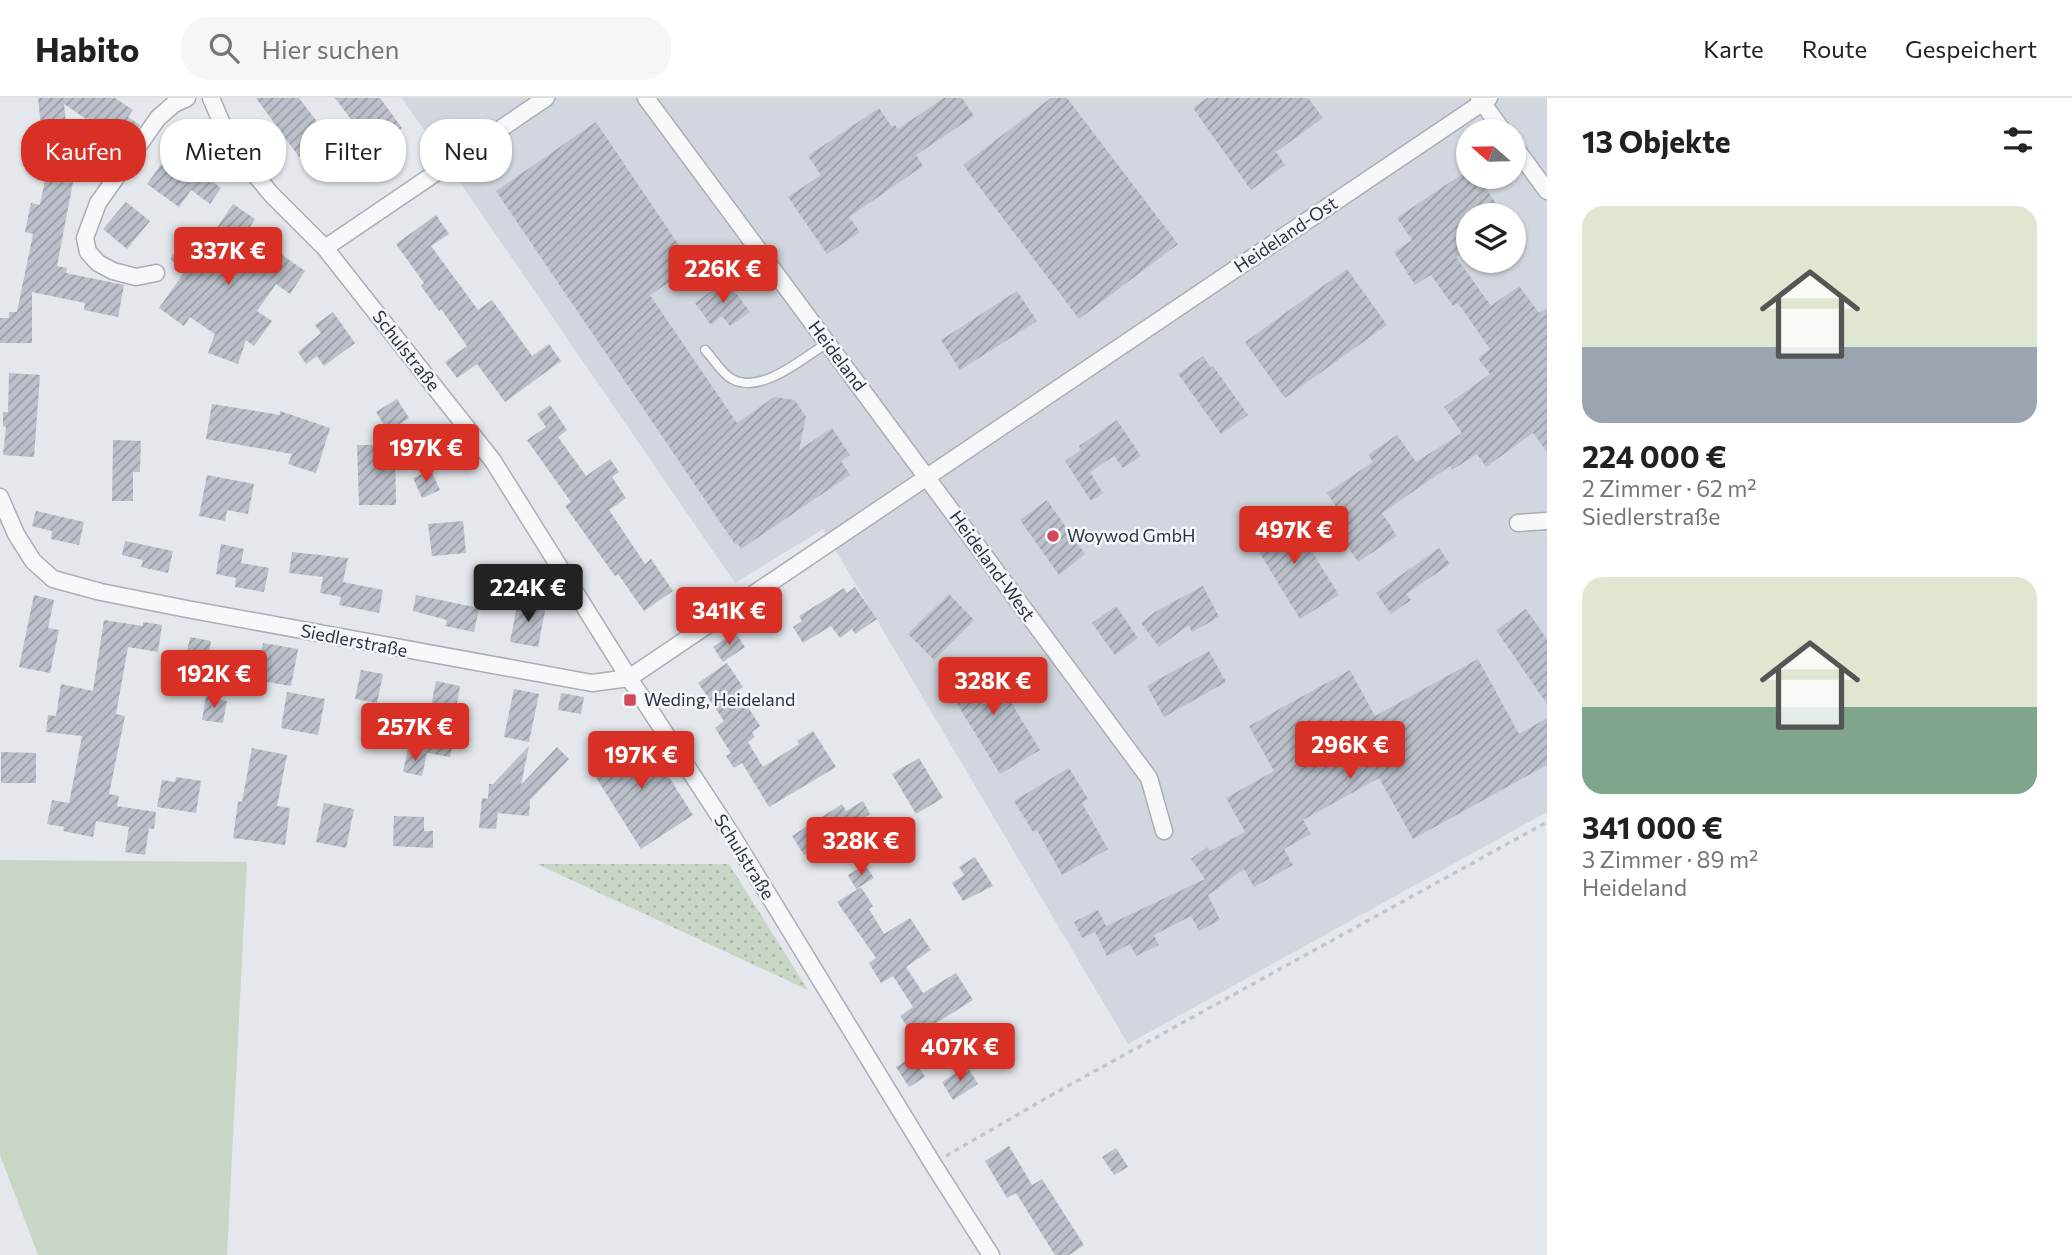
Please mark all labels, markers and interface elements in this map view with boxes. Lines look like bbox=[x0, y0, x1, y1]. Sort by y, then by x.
search box bbox=[181, 17, 671, 80]
text: Habito bbox=[35, 28, 139, 69]
icon: search bbox=[205, 29, 243, 67]
text: Hier suchen bbox=[261, 33, 399, 64]
text: Karte bbox=[1703, 34, 1764, 63]
text: Route bbox=[1802, 34, 1867, 63]
text: Gespeichert bbox=[1905, 34, 2037, 63]
chip: Kaufen bbox=[21, 119, 146, 182]
chip: Mieten bbox=[160, 119, 286, 182]
chip: Filter bbox=[300, 119, 406, 182]
chip: Neu bbox=[420, 119, 512, 182]
north arrow bbox=[1456, 119, 1526, 189]
map controls bbox=[1456, 119, 1526, 273]
icon: filters bbox=[1999, 121, 2037, 159]
text: 13 Objekte bbox=[1582, 122, 1731, 159]
street label: Heideland-Ost bbox=[1230, 191, 1341, 277]
button: layers bbox=[1456, 203, 1526, 273]
pin: 337K € bbox=[171, 228, 285, 287]
text: 337K € bbox=[190, 236, 266, 264]
pin: 226K € bbox=[666, 246, 780, 305]
icon: home bbox=[1747, 251, 1873, 377]
text: 226K € bbox=[685, 254, 761, 282]
street label: Schulstraße bbox=[368, 305, 445, 395]
street label: Heideland bbox=[804, 316, 871, 395]
pin: 197K € bbox=[369, 424, 483, 484]
text: 197K € bbox=[389, 433, 463, 461]
text: 224 000 € bbox=[1582, 437, 1727, 474]
text: 2 Zimmer · 62 m² bbox=[1582, 474, 1757, 502]
text: Siedlerstraße bbox=[1582, 502, 1720, 530]
street label: Heideland-West bbox=[945, 506, 1040, 625]
pin: 497K € bbox=[1237, 506, 1351, 566]
text: 497K € bbox=[1255, 515, 1333, 543]
place label: Woywod GmbH bbox=[1067, 524, 1196, 546]
marker: Woywod GmbH bbox=[1045, 528, 1061, 544]
pin: 224K € bbox=[471, 564, 585, 624]
text: 224K € bbox=[490, 573, 566, 601]
pin: 341K € bbox=[672, 588, 786, 647]
text: 341K € bbox=[692, 596, 766, 624]
street label: Siedlerstraße bbox=[299, 619, 409, 661]
icon: home bbox=[1747, 622, 1873, 748]
pin: 192K € bbox=[157, 650, 271, 710]
pin: 328K € bbox=[936, 658, 1050, 717]
text: 192K € bbox=[177, 659, 251, 687]
text: 328K € bbox=[954, 666, 1032, 694]
place label: Weding, Heideland bbox=[644, 688, 795, 710]
marker: Weding, Heideland bbox=[622, 692, 638, 708]
pin: 257K € bbox=[358, 704, 472, 763]
text: 257K € bbox=[377, 712, 453, 740]
pin: 296K € bbox=[1293, 722, 1407, 781]
text: 296K € bbox=[1311, 730, 1389, 758]
pin: 197K € bbox=[584, 732, 698, 791]
text: 197K € bbox=[604, 740, 678, 768]
text: 341 000 € bbox=[1582, 808, 1723, 845]
street label: Schulstraße bbox=[710, 810, 780, 903]
pin: 328K € bbox=[804, 818, 918, 877]
text: 328K € bbox=[822, 826, 900, 854]
text: 3 Zimmer · 89 m² bbox=[1582, 845, 1758, 873]
text: Heideland bbox=[1582, 873, 1687, 901]
pin: 407K € bbox=[903, 1024, 1017, 1083]
text: 407K € bbox=[921, 1032, 999, 1060]

